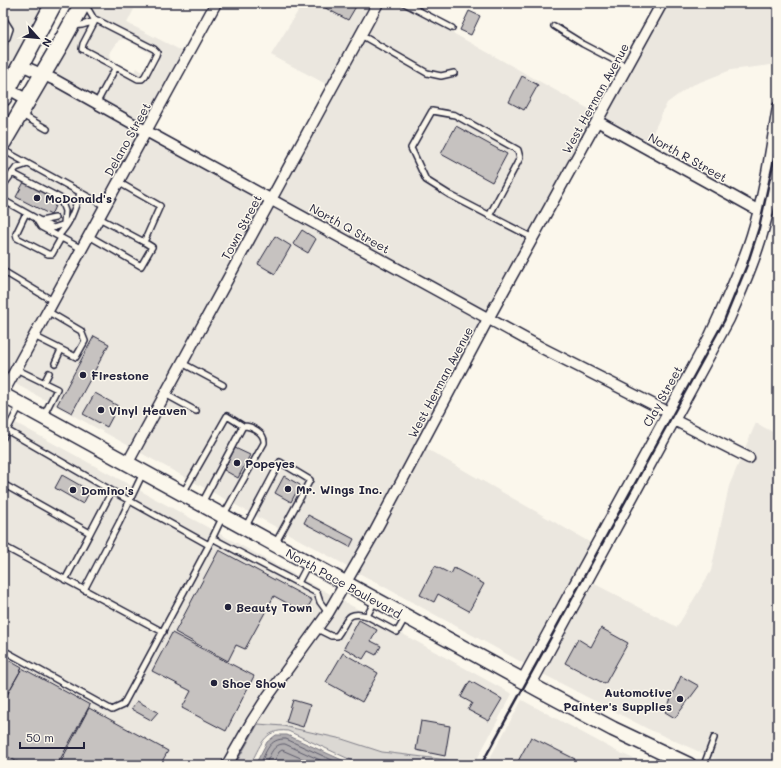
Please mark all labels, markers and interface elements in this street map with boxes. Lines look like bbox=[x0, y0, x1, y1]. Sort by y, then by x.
north arrow bbox=[18, 18, 58, 58]
text: N bbox=[39, 36, 56, 50]
street label: West Herman Avenue bbox=[558, 40, 632, 156]
street label: Delano Street bbox=[100, 99, 154, 179]
street label: North R Street bbox=[646, 129, 730, 185]
place label: McDonald's bbox=[45, 190, 112, 206]
street label: Town Street bbox=[217, 192, 265, 262]
marker: McDonald's bbox=[32, 193, 42, 203]
street label: North Q Street bbox=[307, 199, 393, 257]
street label: West Herman Avenue bbox=[404, 324, 476, 440]
street label: Clay Street bbox=[639, 363, 685, 429]
place label: Firestone bbox=[91, 367, 149, 383]
marker: Firestone bbox=[78, 370, 88, 380]
place label: Vinyl Heaven bbox=[109, 402, 187, 418]
marker: Vinyl Heaven bbox=[96, 405, 106, 415]
place label: Popeyes bbox=[245, 455, 295, 471]
marker: Popeyes bbox=[232, 458, 242, 468]
place label: Mr. Wings Inc. bbox=[296, 481, 383, 497]
place label: Domino's bbox=[81, 482, 134, 498]
marker: Mr. Wings Inc. bbox=[283, 484, 293, 494]
marker: Domino's bbox=[68, 485, 78, 495]
street label: North Pace Boulevard bbox=[283, 544, 405, 622]
place label: Beauty Town bbox=[236, 599, 312, 615]
marker: Beauty Town bbox=[223, 602, 233, 612]
place label: Shoe Show bbox=[222, 675, 286, 691]
marker: Shoe Show bbox=[209, 678, 219, 688]
place label: Automotive Painter's Supplies bbox=[563, 684, 672, 714]
marker: Automotive Painter's Supplies bbox=[675, 694, 685, 704]
scale bar bbox=[20, 724, 84, 750]
text: 50 m bbox=[26, 729, 54, 745]

